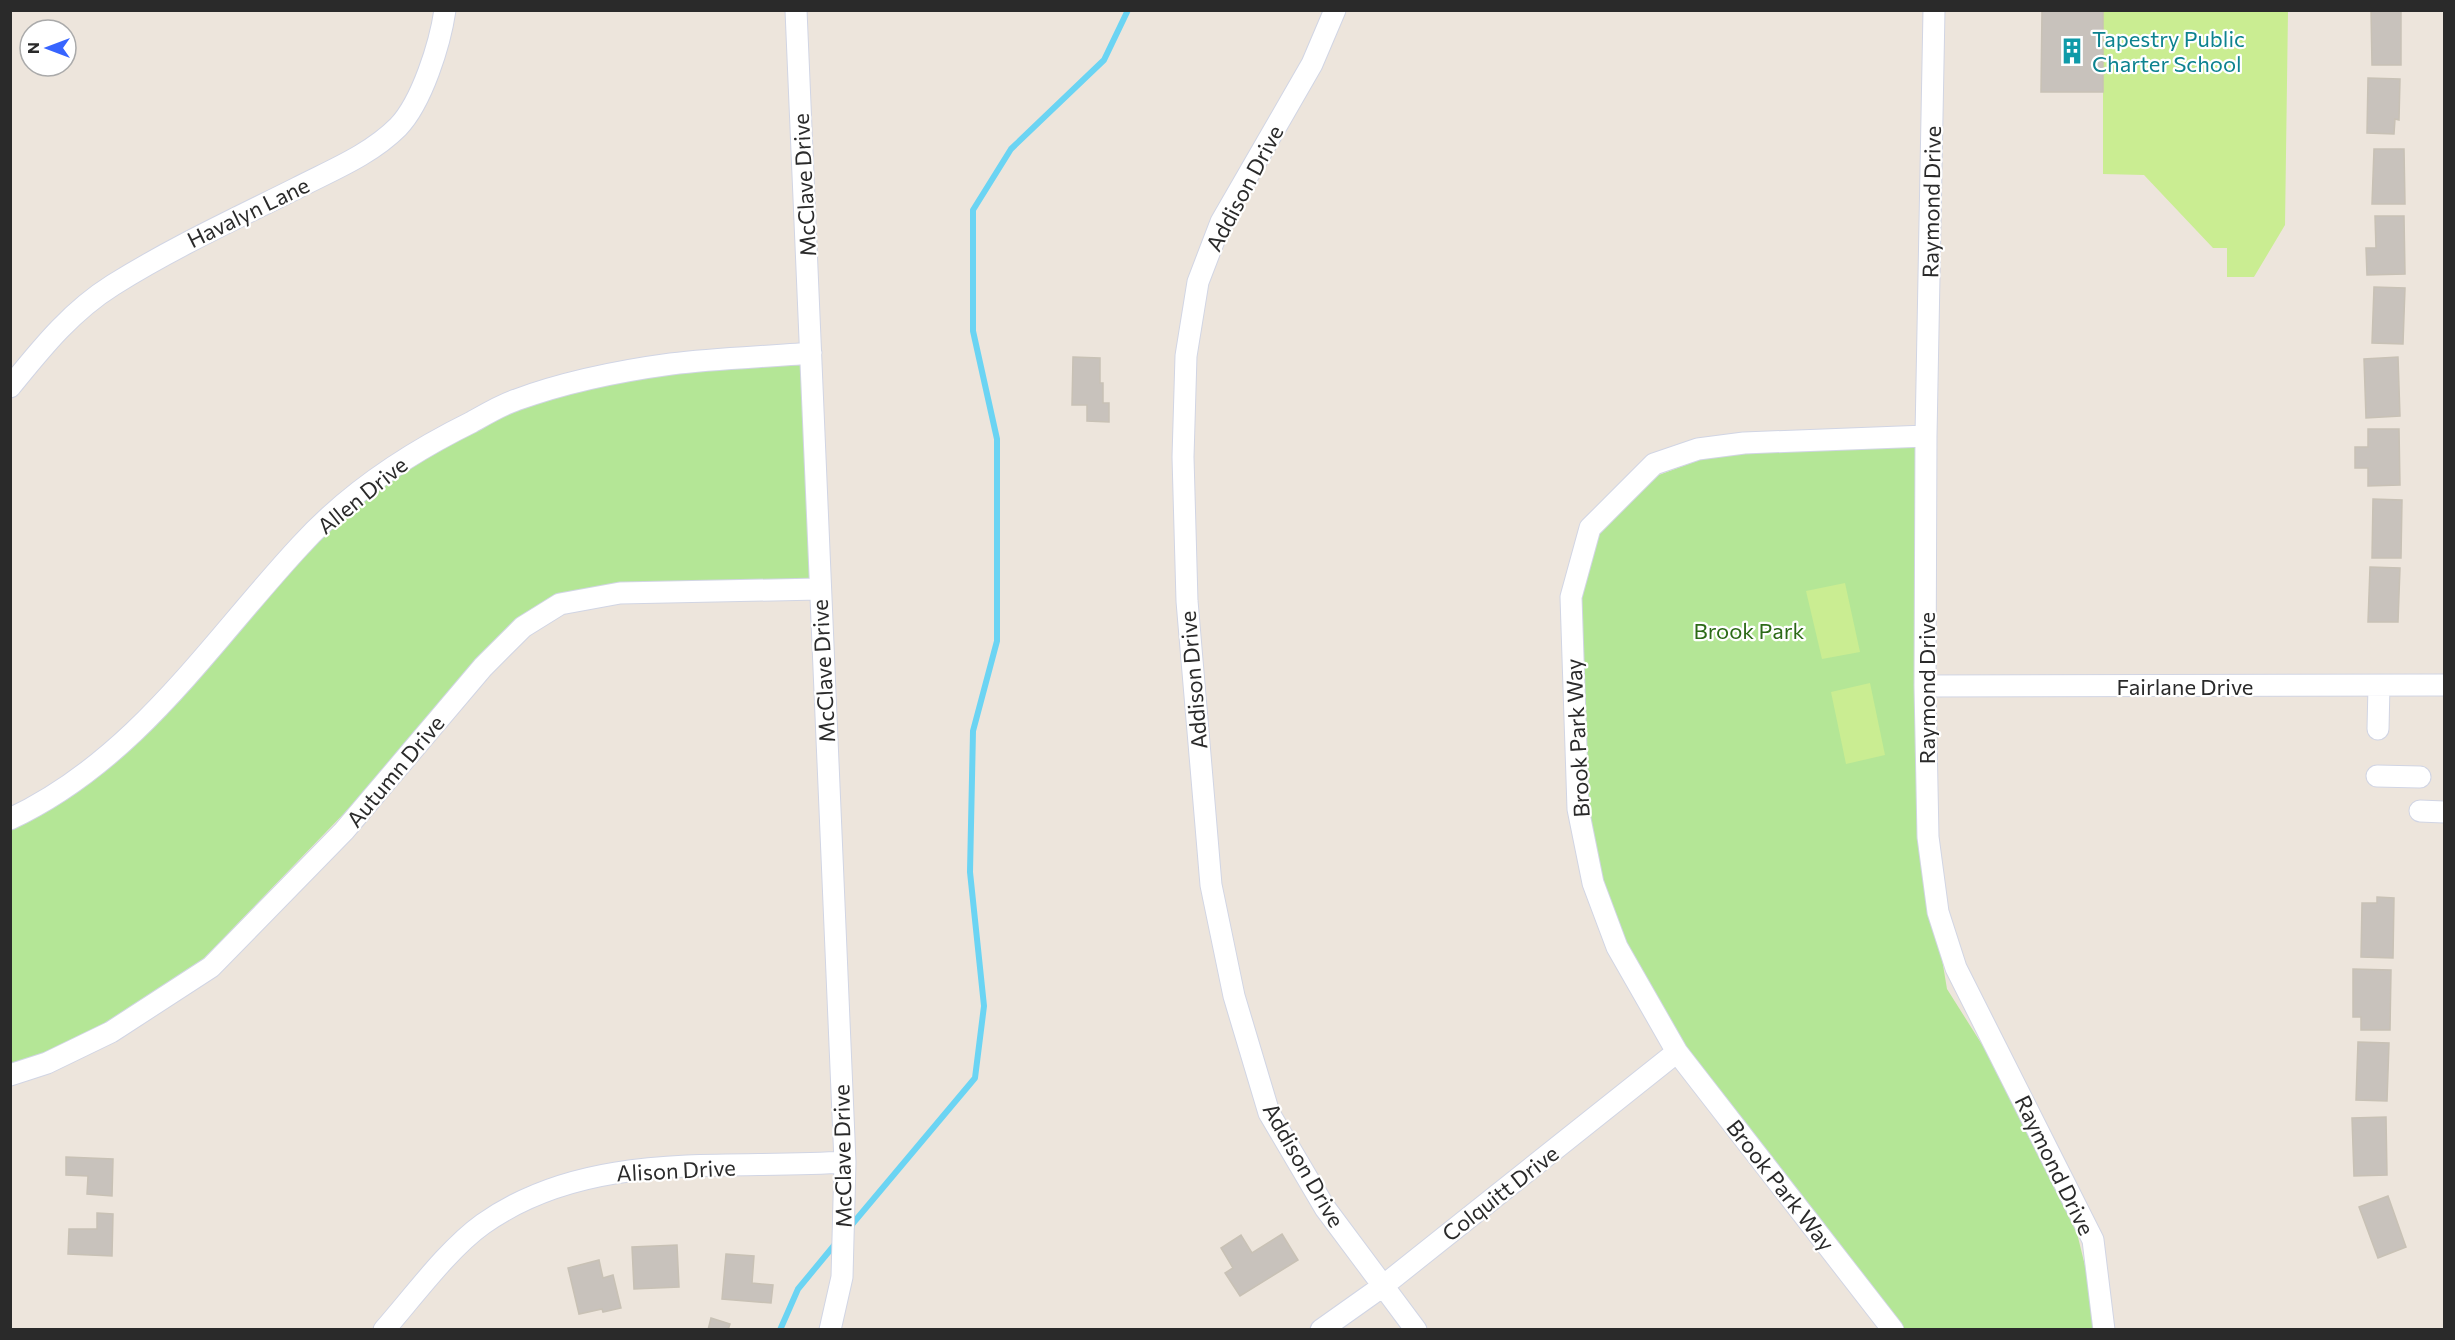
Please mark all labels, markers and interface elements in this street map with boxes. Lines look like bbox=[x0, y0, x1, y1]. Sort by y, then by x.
north arrow bbox=[18, 18, 78, 78]
place label: Tapestry Public Charter School bbox=[2092, 25, 2245, 77]
building icon: Tapestry Public Charter School bbox=[2057, 36, 2087, 66]
text: N bbox=[23, 42, 42, 54]
street label: McClave Drive bbox=[787, 113, 821, 257]
street label: Addison Drive bbox=[1199, 120, 1289, 256]
street label: Raymond Drive bbox=[1916, 126, 1946, 278]
street label: Havalyn Lane bbox=[183, 171, 313, 253]
street label: Allen Drive bbox=[312, 451, 412, 539]
street label: McClave Drive bbox=[806, 599, 840, 743]
street label: Addison Drive bbox=[1173, 610, 1213, 750]
street label: Raymond Drive bbox=[1913, 612, 1940, 764]
park label: Brook Park bbox=[1693, 617, 1805, 644]
street label: Brook Park Way bbox=[1559, 658, 1595, 818]
street label: Fairlane Drive bbox=[2117, 673, 2253, 700]
street label: Autumn Drive bbox=[340, 710, 450, 832]
street label: McClave Drive bbox=[827, 1084, 857, 1228]
street label: Raymond Drive bbox=[2009, 1091, 2101, 1239]
street label: Addison Drive bbox=[1258, 1098, 1350, 1232]
street label: Brook Park Way bbox=[1721, 1114, 1841, 1256]
street label: Colquitt Drive bbox=[1437, 1139, 1563, 1247]
street label: Alison Drive bbox=[616, 1153, 736, 1187]

